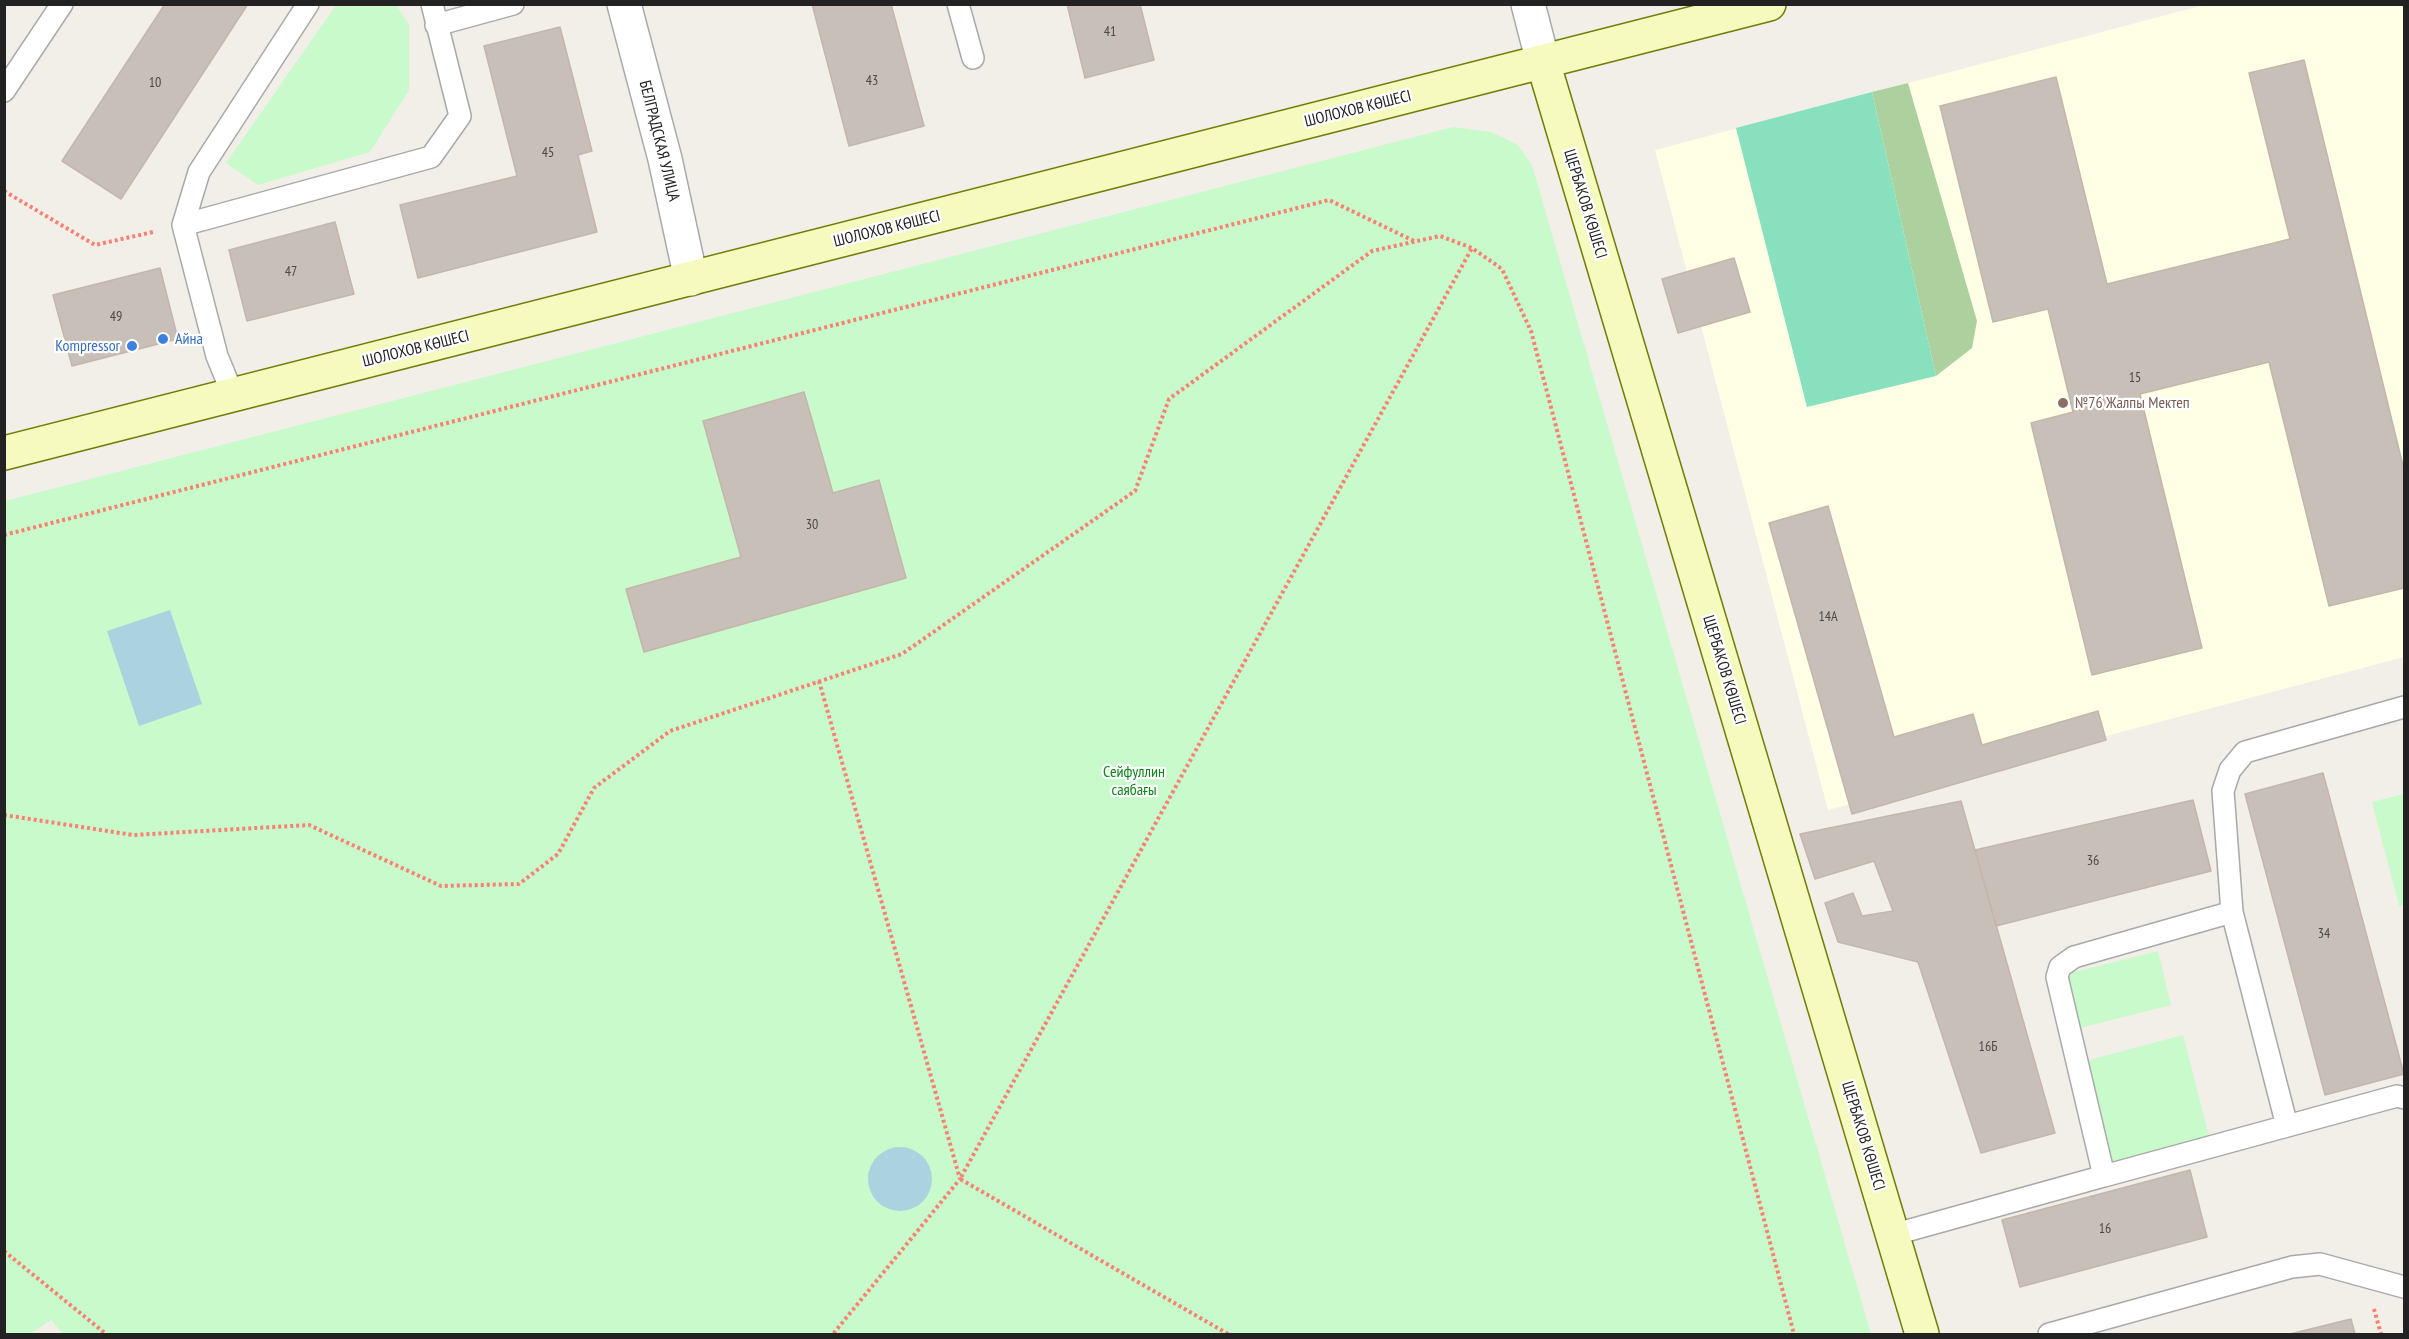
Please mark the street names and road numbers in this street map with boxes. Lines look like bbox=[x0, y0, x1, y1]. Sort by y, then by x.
street label: БЕЛГРАДСКАЯ УЛИЦА bbox=[635, 79, 683, 203]
street label: ШОЛОХОВ КӨШЕСІ bbox=[1303, 86, 1413, 132]
street label: ЩЕРБАКОВ КӨШЕСІ bbox=[1559, 147, 1611, 261]
street label: ШОЛОХОВ КӨШЕСІ bbox=[832, 206, 942, 252]
street label: ШОЛОХОВ КӨШЕСІ bbox=[361, 326, 471, 372]
street label: ЩЕРБАКОВ КӨШЕСІ bbox=[1698, 613, 1750, 727]
street label: ЩЕРБАКОВ КӨШЕСІ bbox=[1837, 1079, 1889, 1193]

